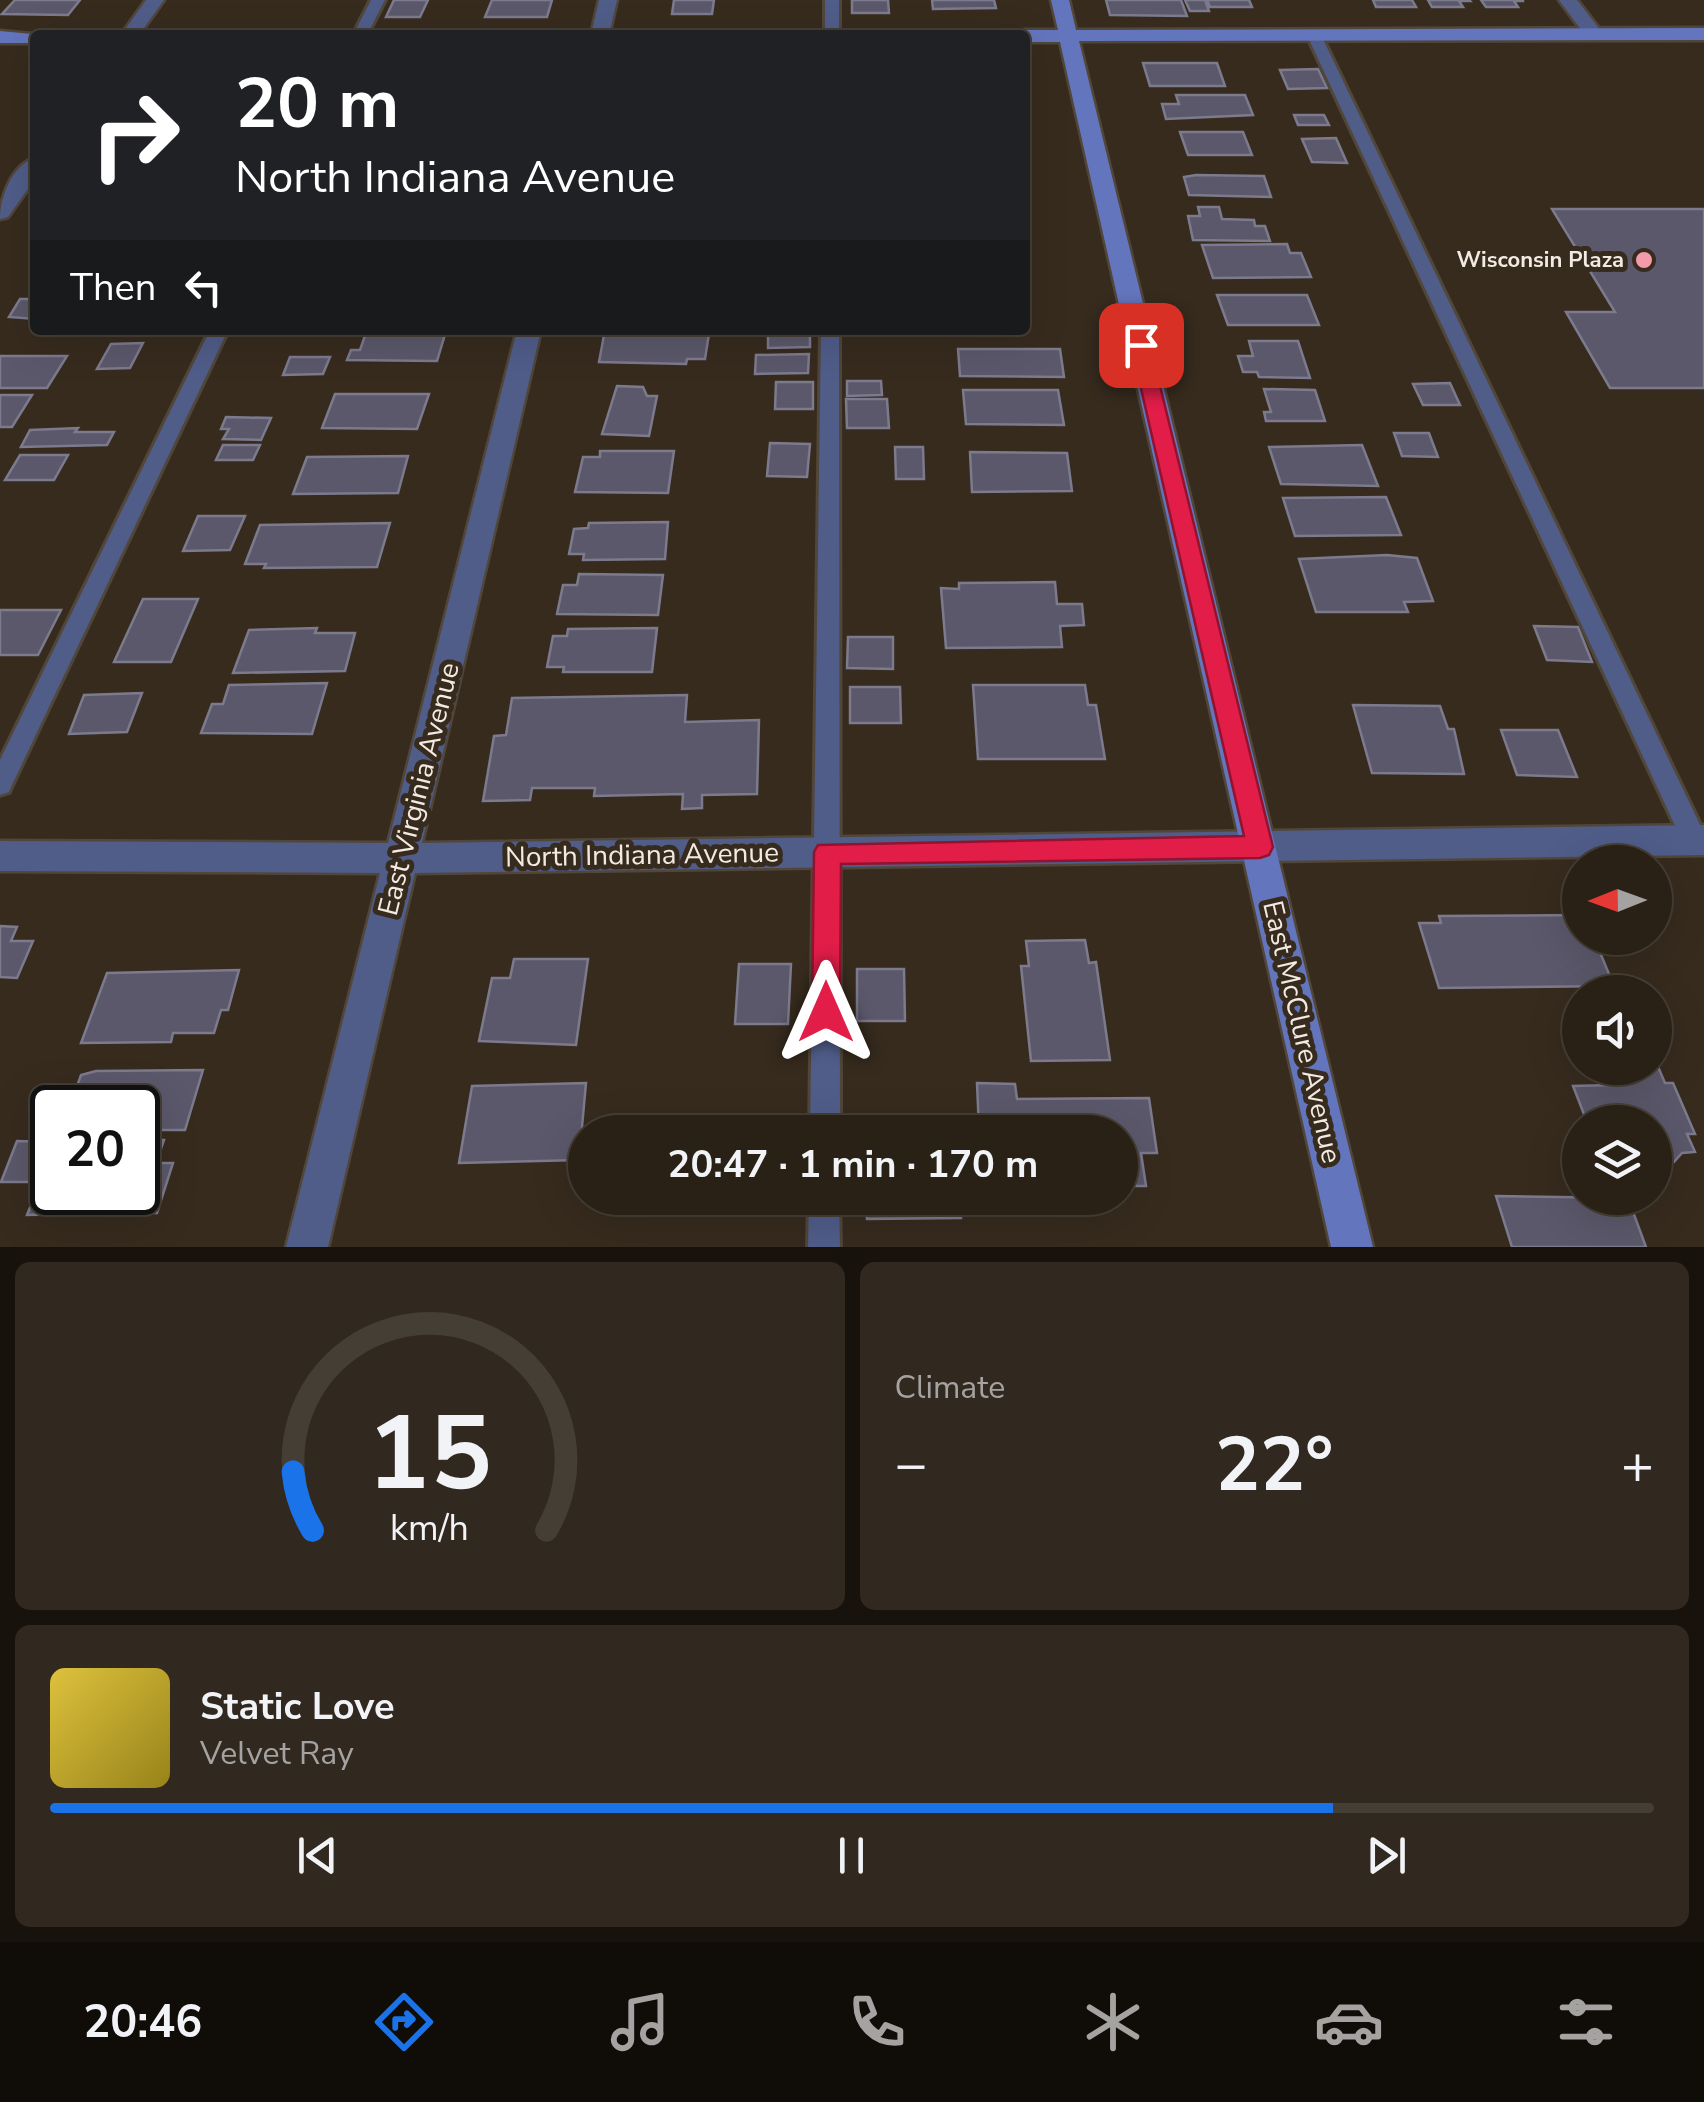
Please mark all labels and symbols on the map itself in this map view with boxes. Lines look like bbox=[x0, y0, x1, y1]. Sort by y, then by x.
place label: Wisconsin Plaza bbox=[1457, 245, 1624, 275]
marker: Wisconsin Plaza bbox=[1633, 249, 1655, 271]
pin bbox=[1099, 303, 1184, 388]
street label: East Virginia Avenue bbox=[369, 658, 469, 920]
street label: North Indiana Avenue bbox=[505, 834, 779, 876]
north arrow bbox=[1562, 845, 1672, 955]
street label: East McClure Avenue bbox=[1253, 897, 1351, 1167]
position arrow bbox=[774, 960, 878, 1064]
speed limit sign: 20 bbox=[30, 1085, 160, 1215]

